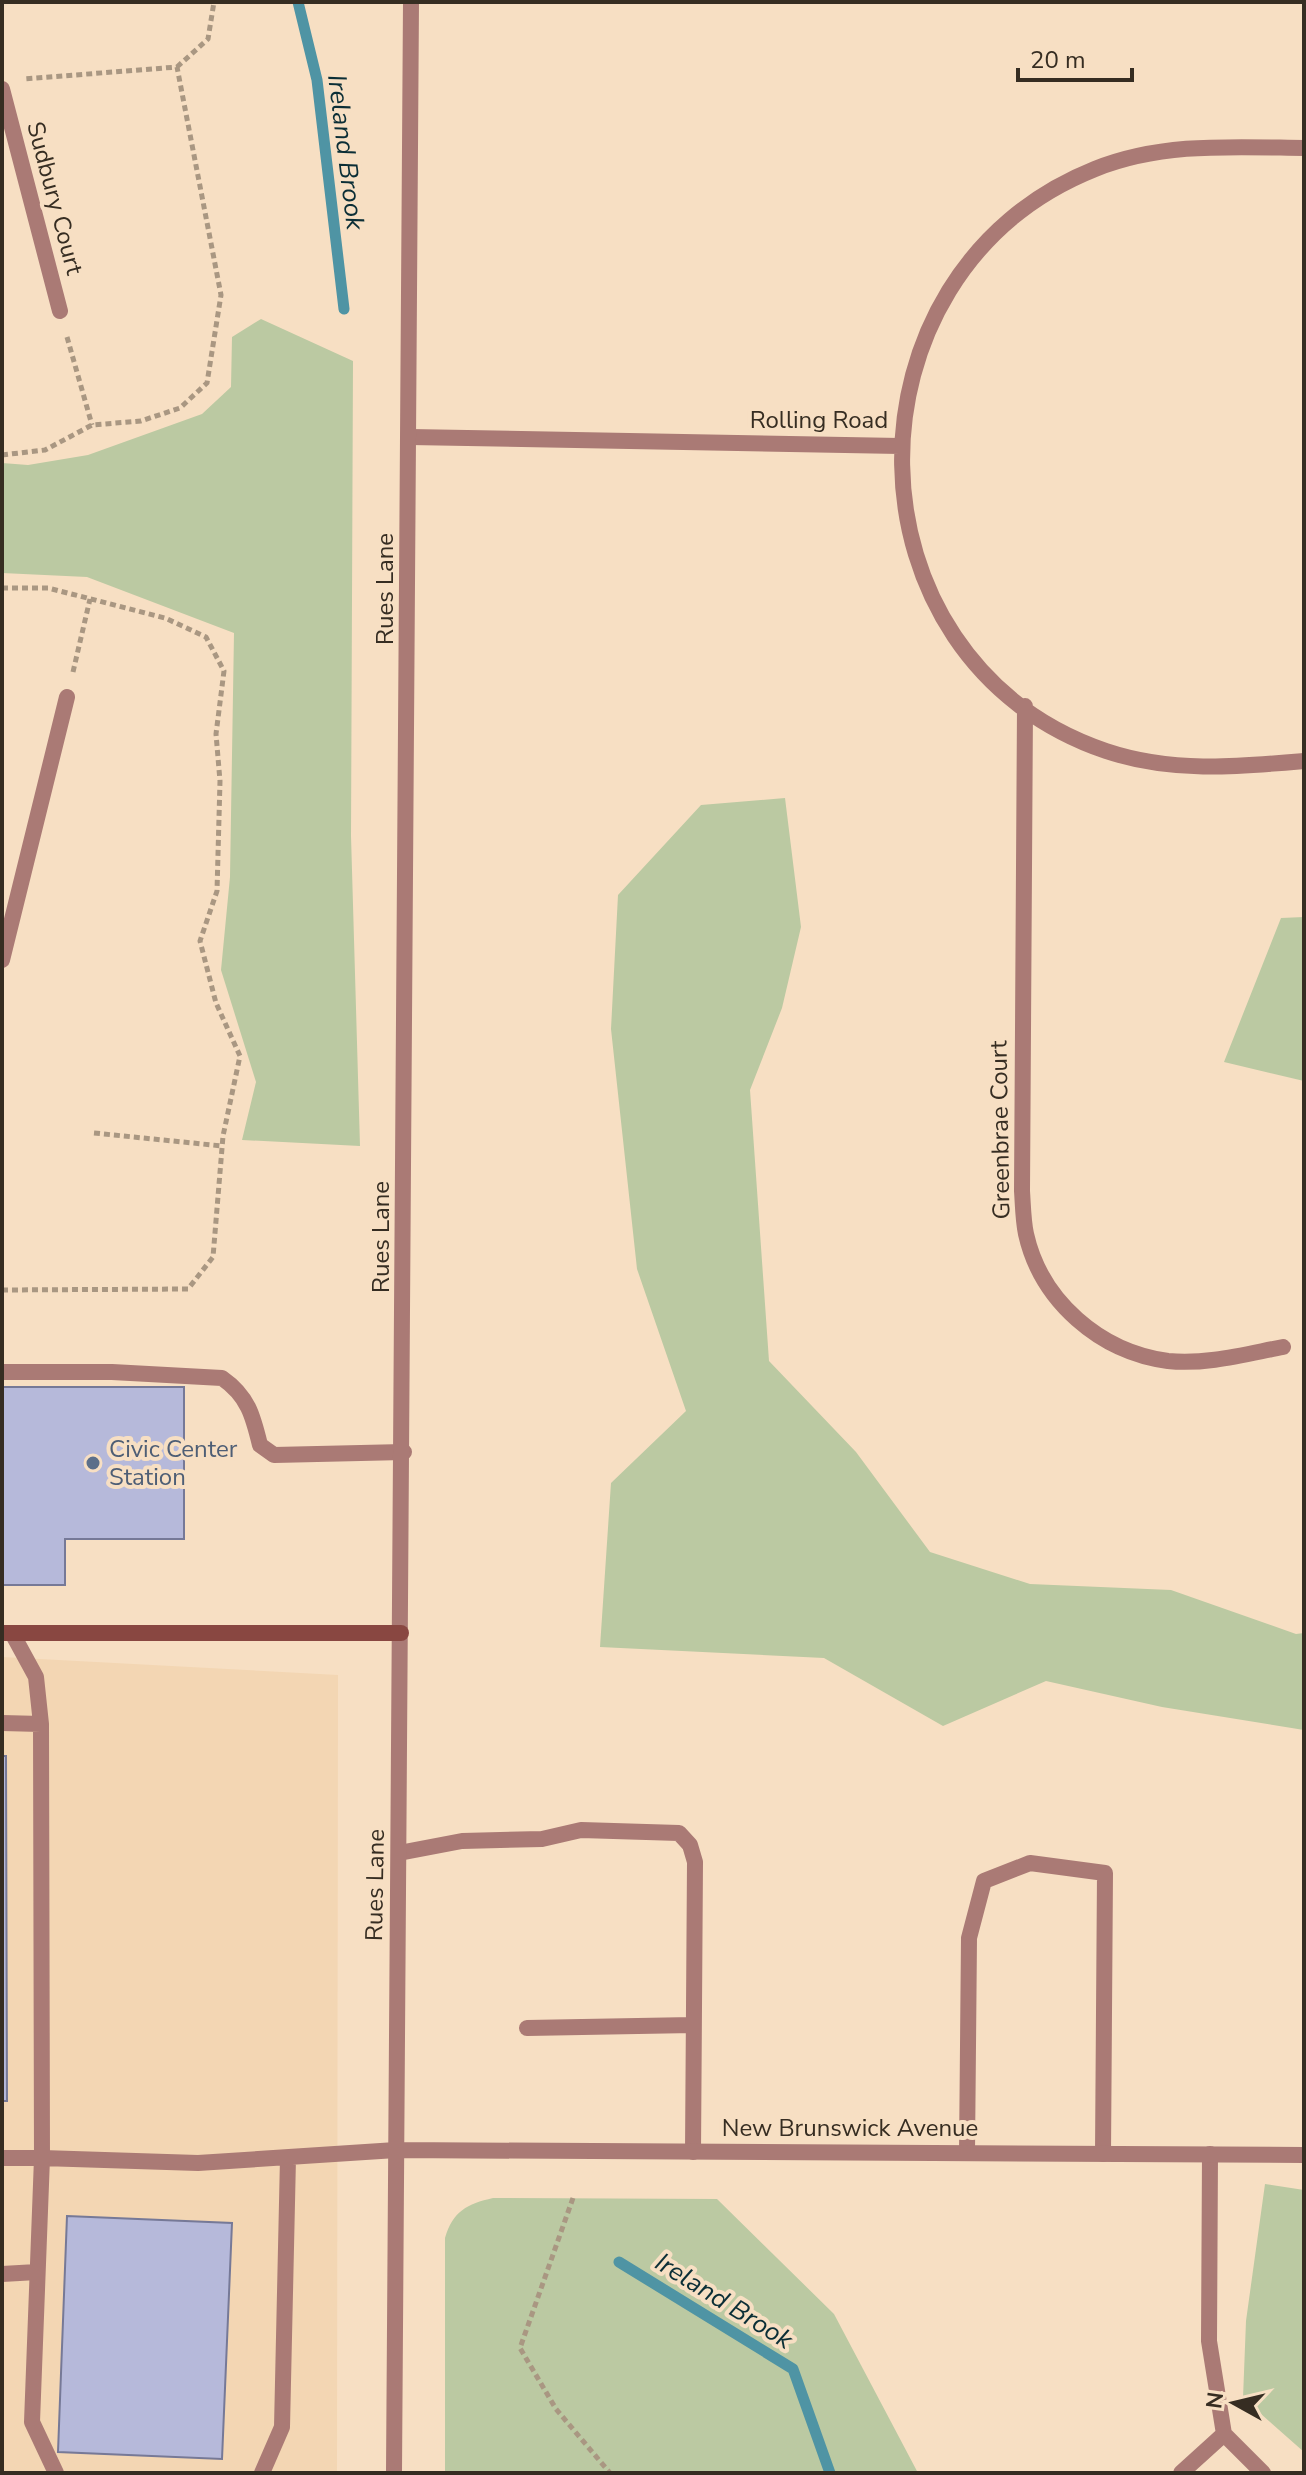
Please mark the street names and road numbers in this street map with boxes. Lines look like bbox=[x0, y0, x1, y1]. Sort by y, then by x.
street label: Sudbury Court bbox=[19, 118, 91, 279]
street label: Rolling Road bbox=[750, 404, 888, 436]
street label: Rues Lane bbox=[369, 533, 401, 645]
street label: Greenbrae Court bbox=[982, 1040, 1018, 1220]
street label: Rues Lane bbox=[365, 1181, 397, 1293]
street label: Rues Lane bbox=[358, 1829, 392, 1941]
street label: New Brunswick Avenue bbox=[722, 2112, 978, 2144]

